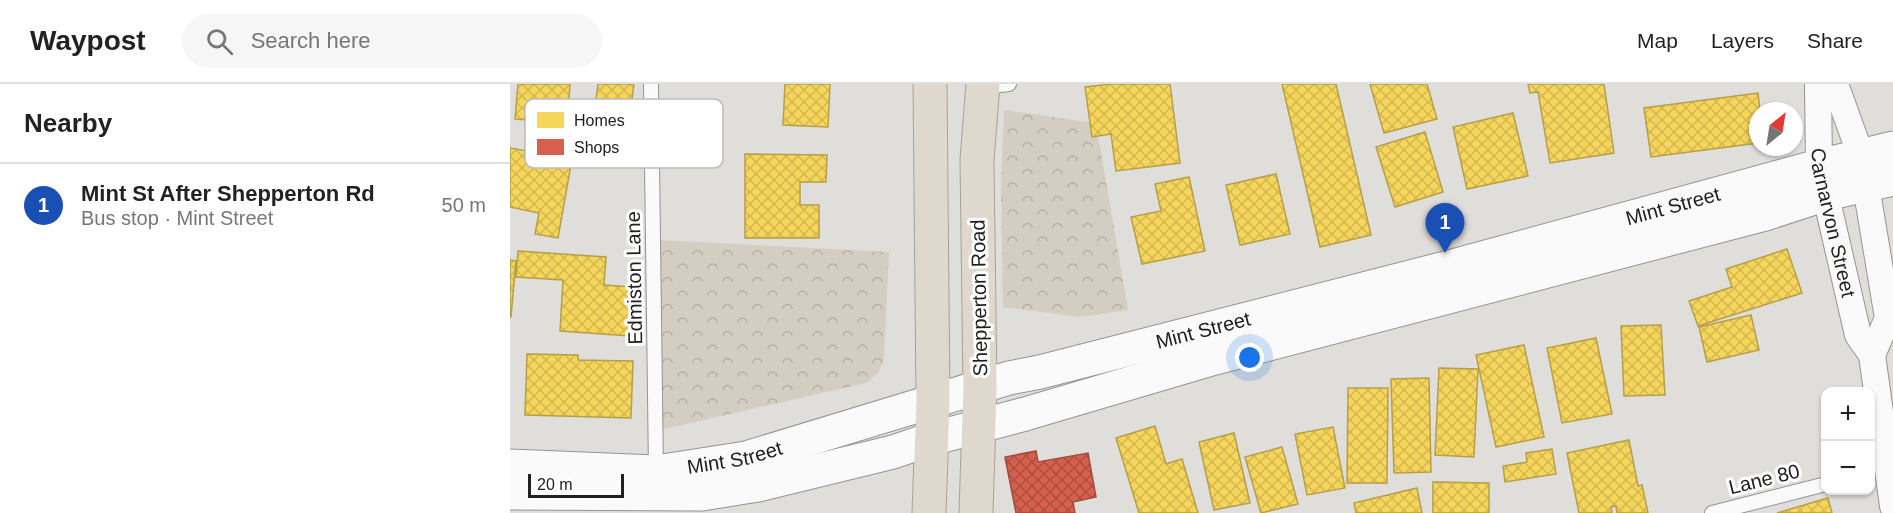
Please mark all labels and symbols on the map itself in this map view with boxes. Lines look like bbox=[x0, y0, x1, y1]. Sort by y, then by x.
legend bbox=[525, 99, 723, 168]
north arrow bbox=[1749, 102, 1803, 156]
text: Homes bbox=[574, 112, 625, 129]
text: Shops bbox=[574, 139, 619, 156]
street label: Carnarvon Street bbox=[1807, 148, 1860, 300]
street label: Mint Street bbox=[1623, 182, 1723, 229]
pin: 1 bbox=[1426, 204, 1464, 253]
street label: Edmiston Lane bbox=[622, 211, 646, 345]
street label: Shepperton Road bbox=[967, 219, 991, 377]
street label: Mint Street bbox=[1153, 307, 1253, 353]
your location bbox=[1235, 343, 1264, 372]
street label: Mint Street bbox=[685, 437, 785, 478]
street label: Lane 80 bbox=[1726, 460, 1802, 498]
scale bar bbox=[528, 471, 624, 498]

